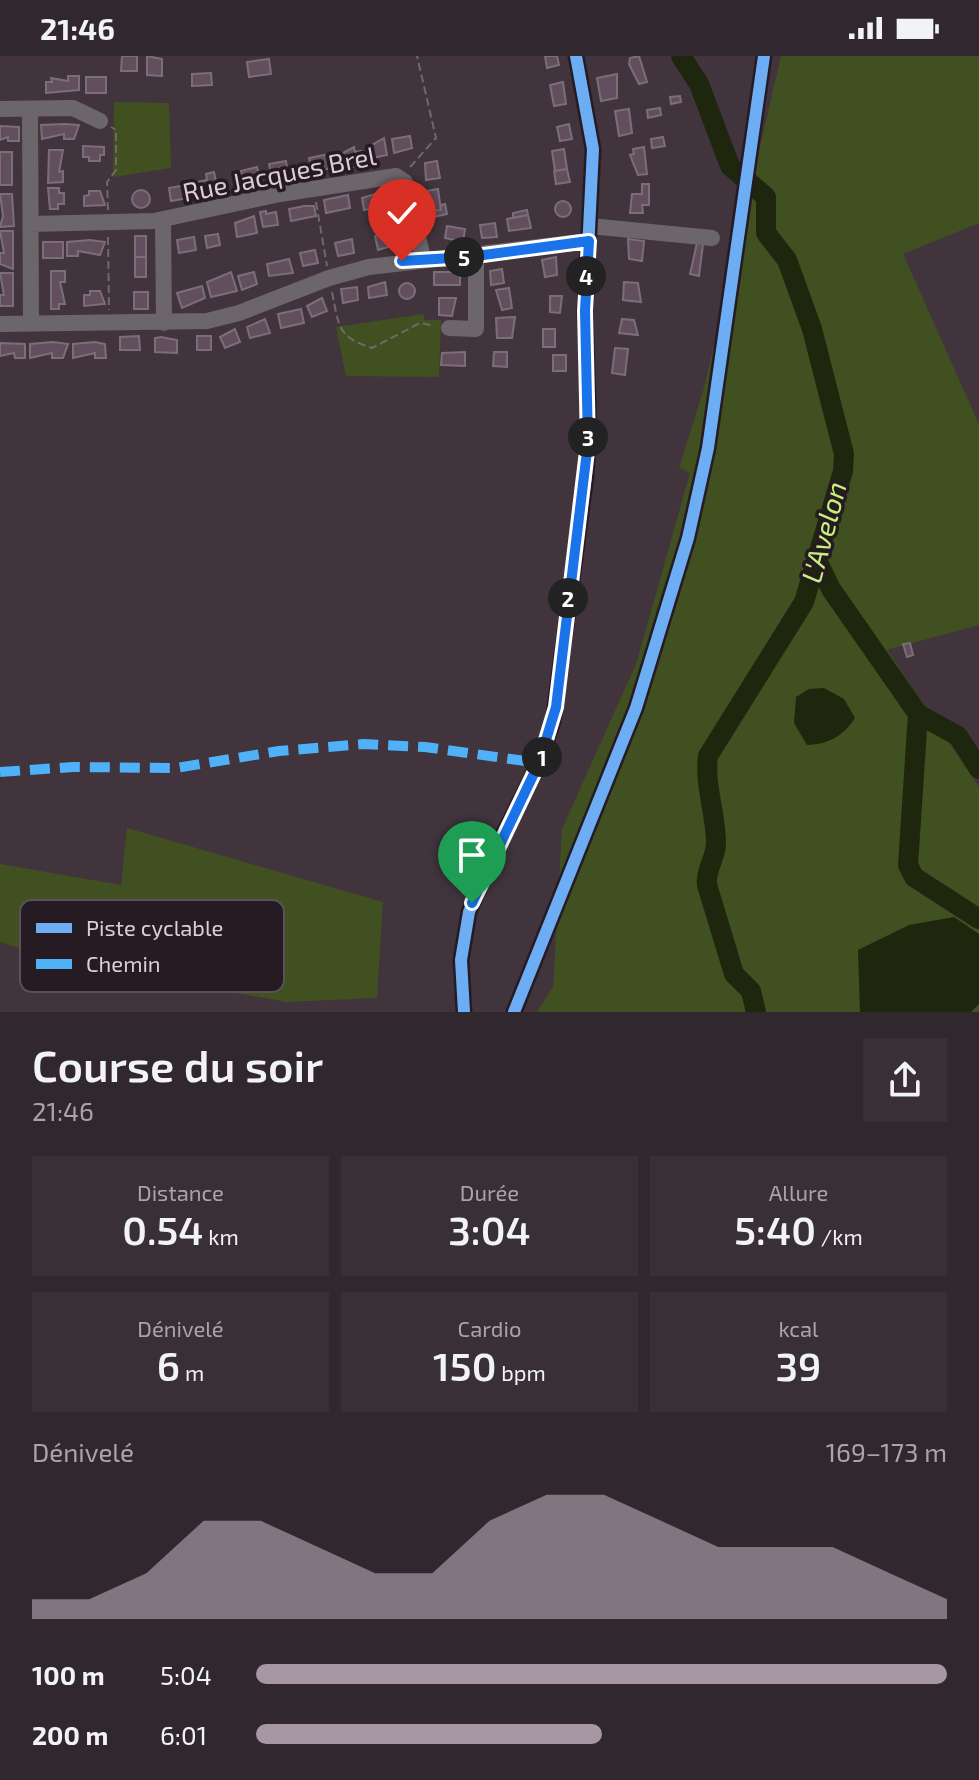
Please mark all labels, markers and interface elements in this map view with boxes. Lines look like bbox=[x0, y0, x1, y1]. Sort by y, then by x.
text: 21:46 bbox=[40, 10, 115, 46]
street label: Rue Jacques Brel bbox=[180, 139, 379, 207]
pin bbox=[368, 179, 436, 261]
icon: check bbox=[380, 191, 424, 235]
pin: 5 bbox=[444, 237, 484, 277]
text: 5 bbox=[458, 244, 470, 270]
pin: 4 bbox=[566, 256, 606, 296]
text: 4 bbox=[579, 263, 593, 289]
pin: 3 bbox=[568, 417, 608, 457]
text: 3 bbox=[582, 424, 594, 450]
water label: L'Avelon bbox=[793, 478, 853, 586]
pin: 2 bbox=[548, 578, 588, 618]
text: 2 bbox=[562, 585, 574, 611]
pin: 1 bbox=[522, 737, 562, 777]
text: 1 bbox=[537, 744, 547, 770]
pin bbox=[438, 821, 506, 903]
icon: arrive bbox=[450, 833, 494, 877]
legend bbox=[20, 900, 284, 992]
text: Piste cyclable bbox=[86, 914, 223, 940]
text: Chemin bbox=[86, 950, 161, 976]
text: Course du soir bbox=[32, 1038, 323, 1091]
button: share bbox=[863, 1038, 947, 1122]
text: 21:46 bbox=[32, 1095, 94, 1126]
text: Distance bbox=[137, 1179, 224, 1205]
text: Durée bbox=[460, 1179, 519, 1205]
text: Allure bbox=[769, 1179, 828, 1205]
text: 0.54 bbox=[122, 1205, 203, 1253]
text: 3:04 bbox=[448, 1205, 531, 1253]
text: 5:40 bbox=[734, 1205, 816, 1253]
text: km bbox=[203, 1223, 239, 1249]
text: /km bbox=[816, 1223, 863, 1249]
text: Dénivelé bbox=[137, 1315, 224, 1341]
text: Cardio bbox=[458, 1315, 521, 1341]
text: kcal bbox=[778, 1315, 819, 1341]
text: 6 bbox=[157, 1341, 180, 1389]
text: 150 bbox=[433, 1341, 496, 1389]
text: 39 bbox=[776, 1341, 821, 1389]
text: m bbox=[180, 1359, 204, 1385]
text: bpm bbox=[496, 1359, 546, 1385]
text: Dénivelé bbox=[32, 1436, 134, 1467]
text: 169–173 m bbox=[826, 1436, 947, 1467]
text: 100 m bbox=[32, 1659, 105, 1690]
text: 5:04 bbox=[160, 1659, 212, 1690]
text: 200 m bbox=[32, 1719, 108, 1750]
text: 6:01 bbox=[160, 1719, 207, 1750]

